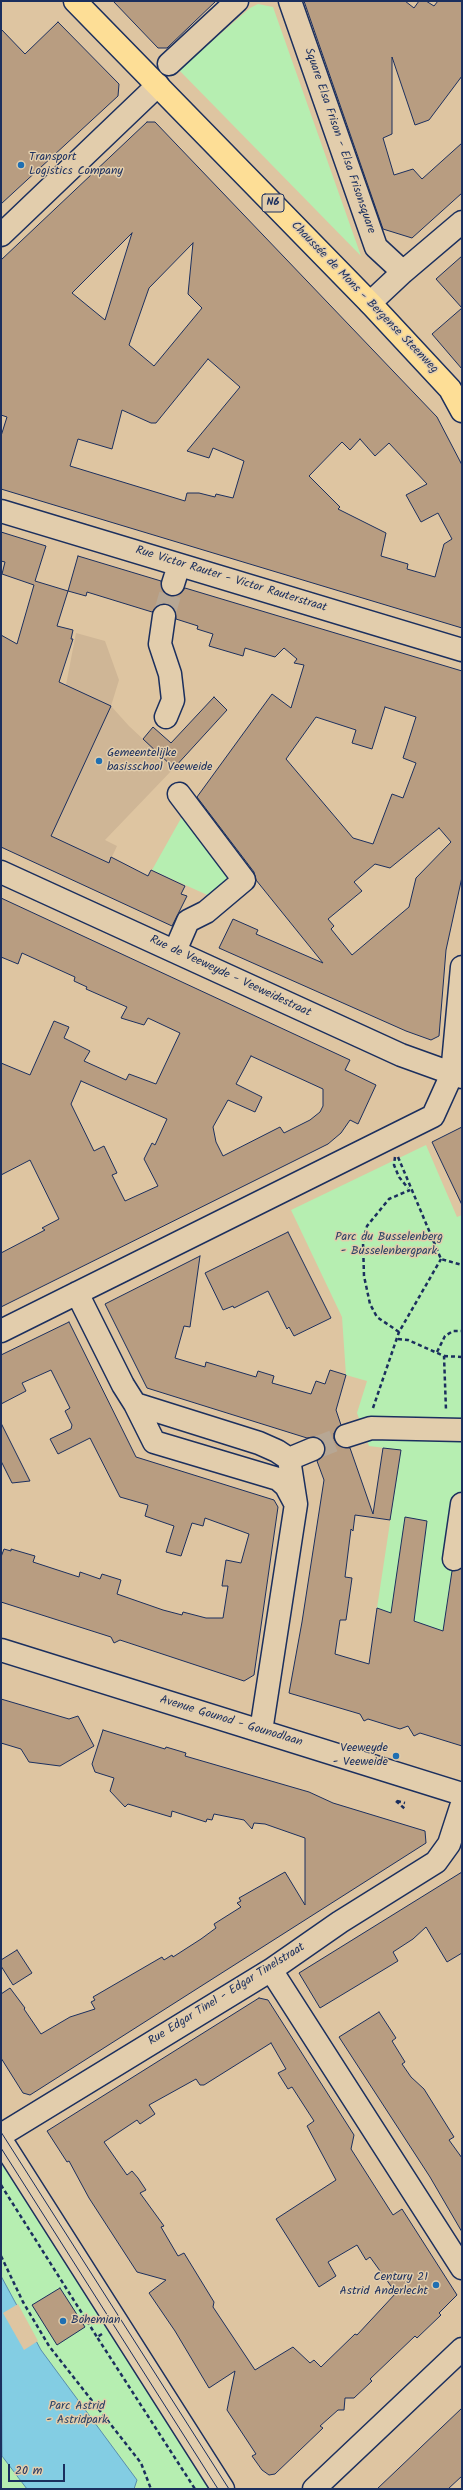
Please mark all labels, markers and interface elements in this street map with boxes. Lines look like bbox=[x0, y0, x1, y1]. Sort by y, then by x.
street label: Square Elsa Frison - Elsa Frisonsquare bbox=[300, 46, 378, 236]
place label: Transport Logistics Company bbox=[29, 151, 123, 179]
marker: Transport Logistics Company bbox=[16, 160, 26, 170]
road number: N6 bbox=[262, 194, 284, 212]
street label: Chaussée de Mons - Bergense Steenweg bbox=[287, 219, 441, 377]
street label: Rue Victor Rauter - Victor Rauterstraat bbox=[134, 544, 328, 616]
place label: Gemeentelijke basisschool Veeweide bbox=[107, 747, 212, 775]
marker: Gemeentelijke basisschool Veeweide bbox=[94, 756, 104, 766]
street label: Rue de Veeweyde - Veeweidestraat bbox=[147, 933, 313, 1021]
park label: Parc du Busselenberg - Busselenbergpark bbox=[335, 1231, 443, 1259]
street label: Avenue Gounod - Gounodlaan bbox=[158, 1693, 304, 1751]
place label: Veeweyde - Veeweide bbox=[333, 1742, 388, 1770]
marker: Veeweyde - Veeweide bbox=[391, 1751, 401, 1761]
street label: Rue Edgar Tinel - Edgar Tinelstraat bbox=[146, 1941, 308, 2049]
place label: Century 21 Astrid Anderlecht bbox=[340, 2271, 428, 2299]
marker: Century 21 Astrid Anderlecht bbox=[431, 2280, 441, 2290]
place label: Bohemian bbox=[71, 2314, 120, 2328]
marker: Bohemian bbox=[58, 2316, 68, 2326]
park label: Parc Astrid - Astridpark bbox=[46, 2400, 108, 2428]
scale bar bbox=[10, 2456, 67, 2482]
text: 20 m bbox=[15, 2461, 42, 2480]

